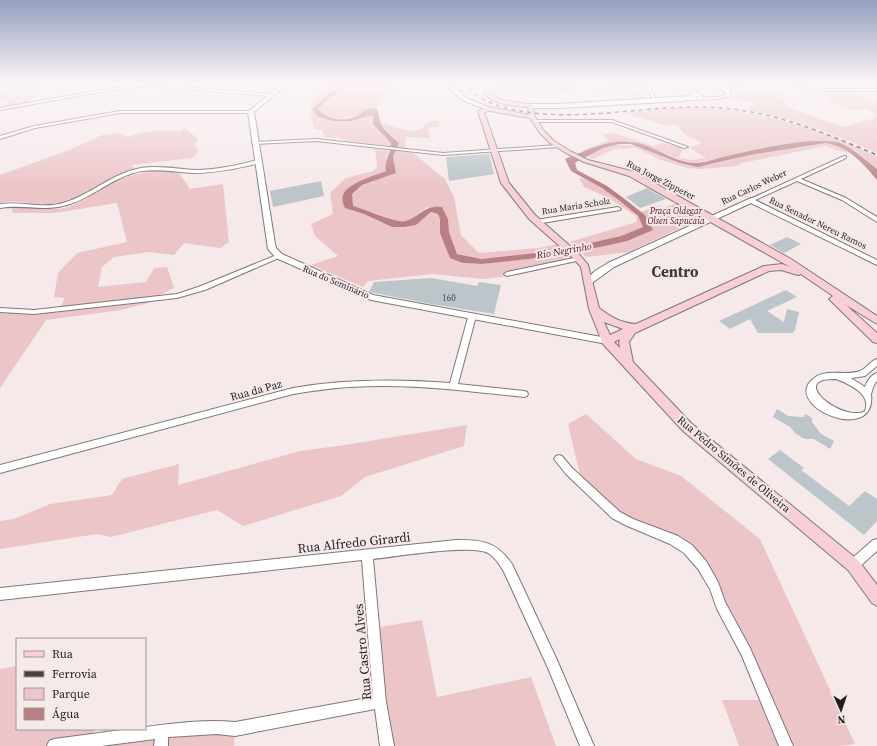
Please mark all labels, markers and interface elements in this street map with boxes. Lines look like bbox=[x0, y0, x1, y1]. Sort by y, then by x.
street label: Rua Jorge Zipperer bbox=[625, 158, 698, 203]
street label: Rua Carlos Weber bbox=[719, 166, 789, 207]
street label: Rua Senador Nereu Ramos bbox=[767, 194, 869, 252]
street label: Rua Maria Scholz bbox=[541, 195, 611, 217]
park label: Praça Oldegar Olsen Sapucaia bbox=[647, 205, 705, 227]
water label: Rio Negrinho bbox=[535, 239, 593, 262]
district label: Centro bbox=[652, 261, 699, 282]
street label: Rua do Seminário bbox=[301, 263, 371, 301]
house number: 160 bbox=[442, 292, 456, 304]
street label: Rua da Paz bbox=[229, 376, 284, 405]
street label: Rua Pedro Simões de Oliveira bbox=[674, 412, 794, 517]
street label: Rua Alfredo Girardi bbox=[297, 528, 411, 557]
street label: Rua Castro Alves bbox=[350, 603, 375, 701]
legend bbox=[16, 638, 146, 730]
text: Rua bbox=[52, 646, 74, 662]
text: Ferrovia bbox=[52, 666, 98, 682]
text: Parque bbox=[52, 686, 90, 702]
north arrow bbox=[821, 690, 861, 730]
text: Água bbox=[52, 706, 80, 722]
text: N bbox=[837, 712, 846, 727]

